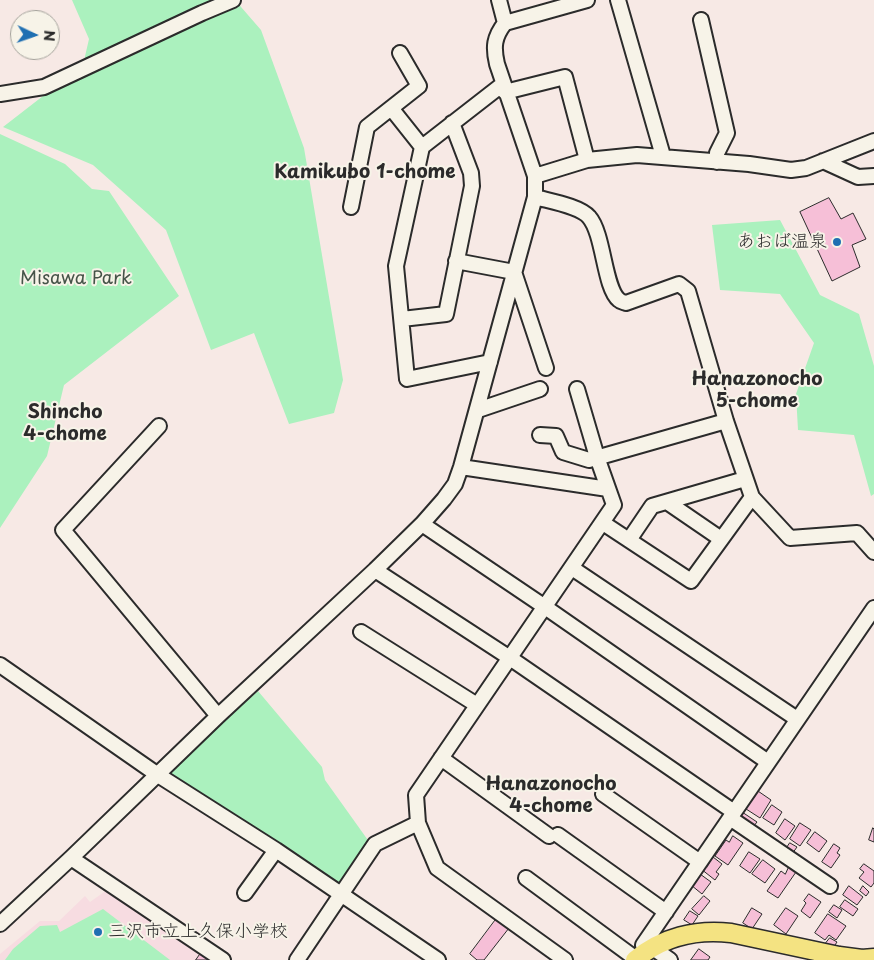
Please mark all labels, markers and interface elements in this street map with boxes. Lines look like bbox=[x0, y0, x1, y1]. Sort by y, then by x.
north arrow bbox=[10, 10, 60, 60]
text: N bbox=[39, 30, 60, 42]
district label: Kamikubo 1-chome bbox=[274, 162, 456, 184]
place label: あおば温泉 bbox=[737, 231, 827, 253]
marker: あおば温泉 bbox=[831, 236, 843, 248]
park label: Misawa Park bbox=[20, 268, 132, 290]
district label: Hanazonocho 5-chome bbox=[691, 369, 823, 413]
district label: Shincho 4-chome bbox=[23, 402, 107, 446]
district label: Hanazonocho 4-chome bbox=[485, 774, 617, 818]
place label: 三沢市立上久保小学校 bbox=[108, 921, 288, 943]
marker: 三沢市立上久保小学校 bbox=[92, 926, 104, 938]

